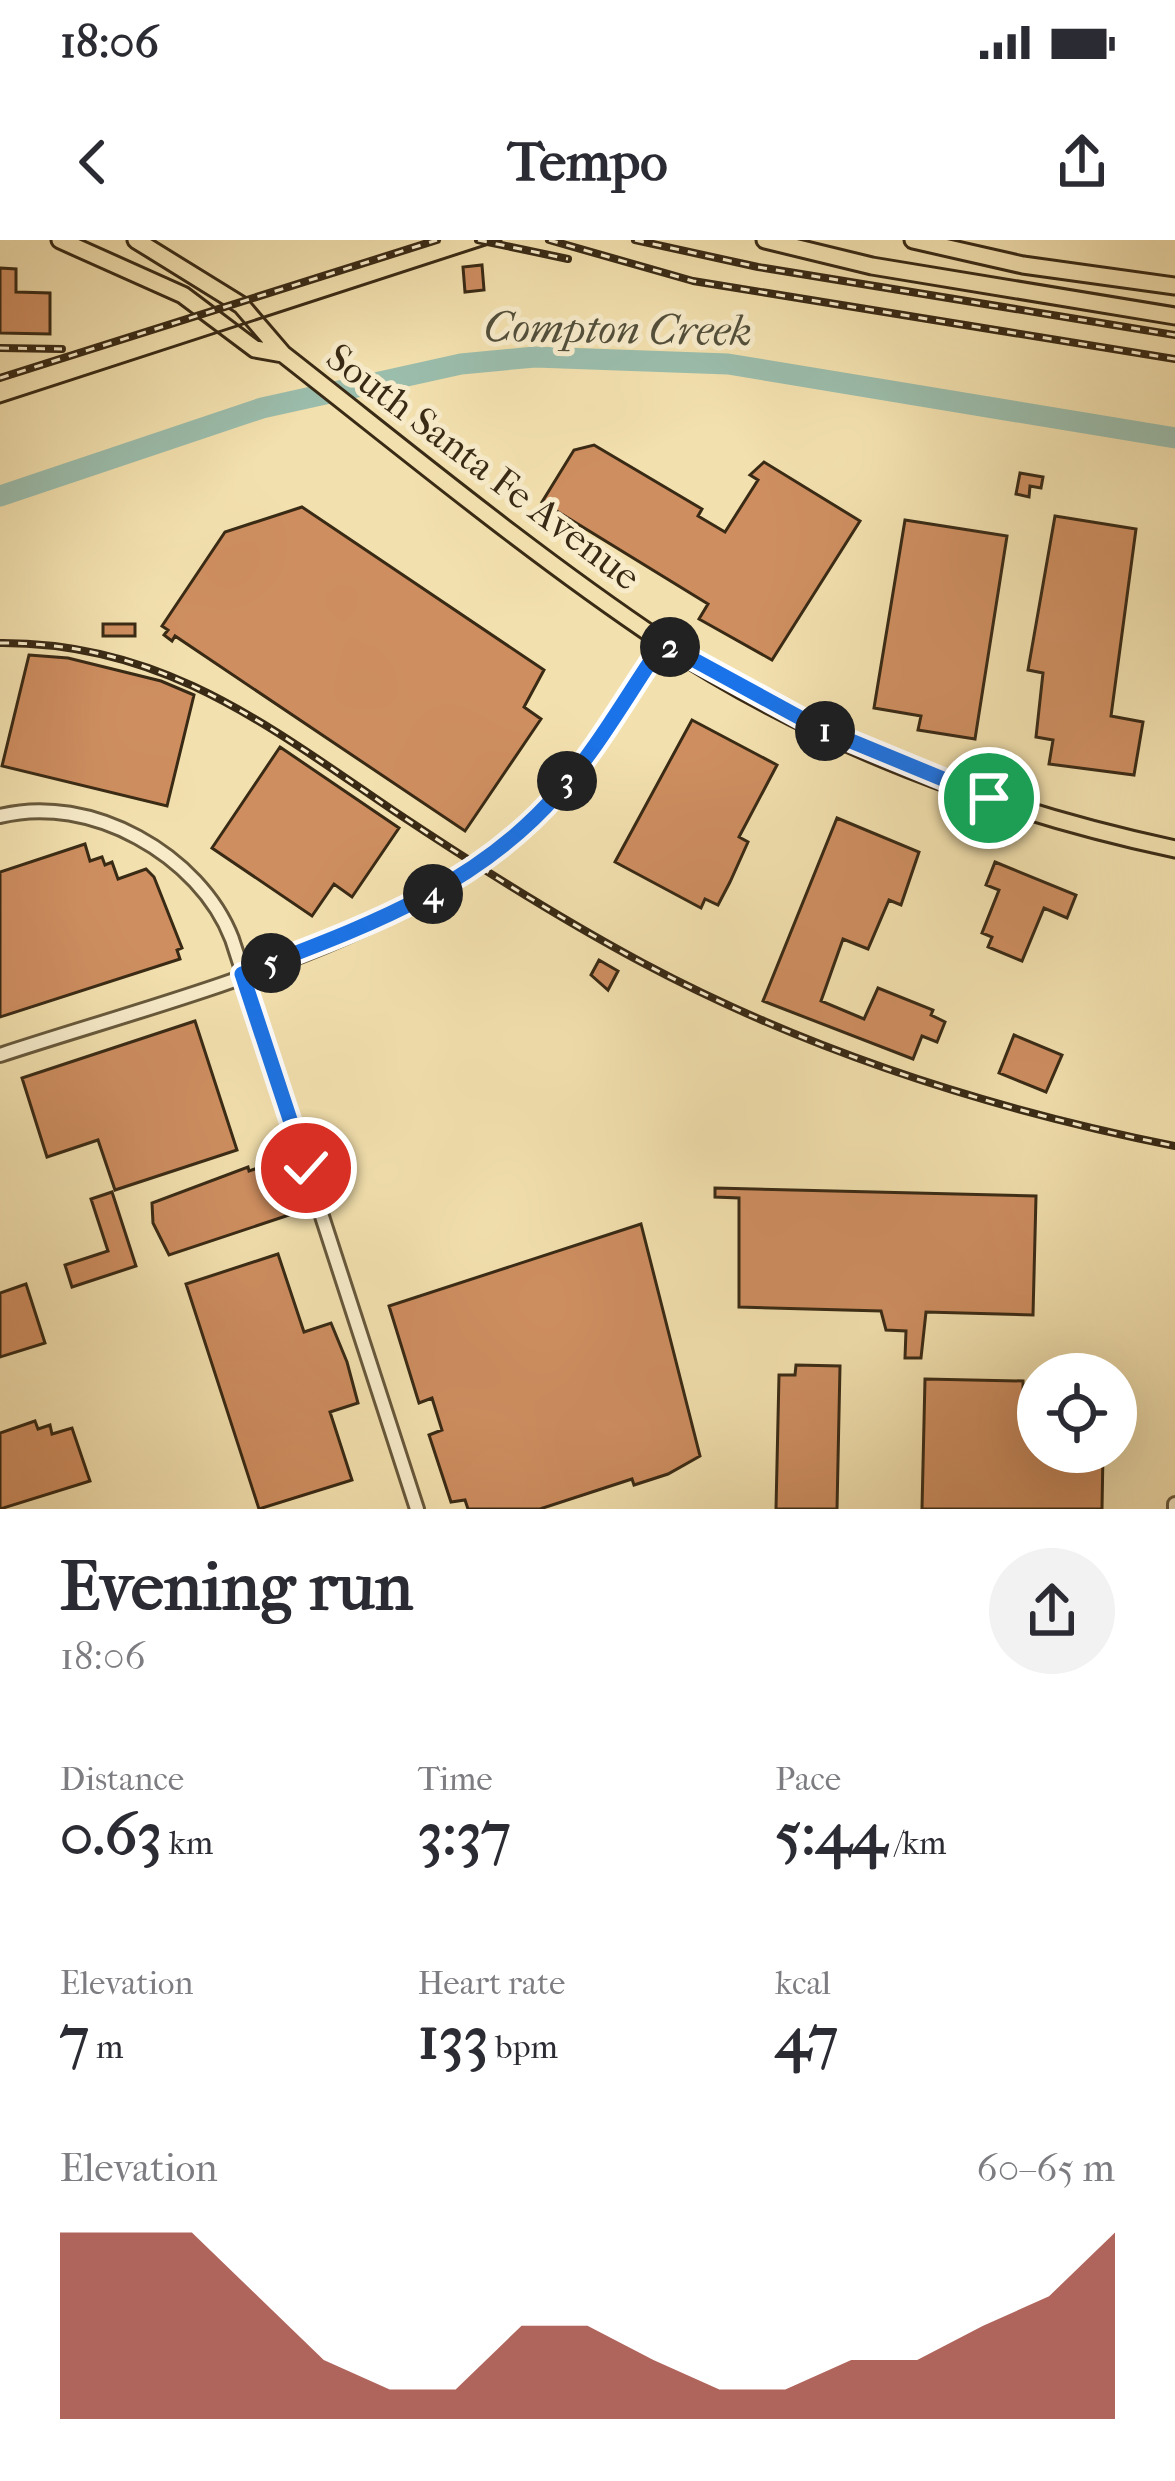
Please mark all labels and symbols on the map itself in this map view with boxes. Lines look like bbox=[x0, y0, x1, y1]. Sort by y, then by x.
water label: Compton Creek bbox=[483, 303, 753, 356]
street label: South Santa Fe Avenue bbox=[317, 334, 649, 600]
pin: 2 bbox=[640, 617, 700, 677]
pin: 1 bbox=[795, 701, 855, 761]
pin bbox=[938, 747, 1040, 849]
pin: 3 bbox=[537, 751, 597, 811]
pin: 4 bbox=[403, 864, 463, 924]
pin: 5 bbox=[241, 933, 301, 993]
pin bbox=[255, 1117, 357, 1219]

